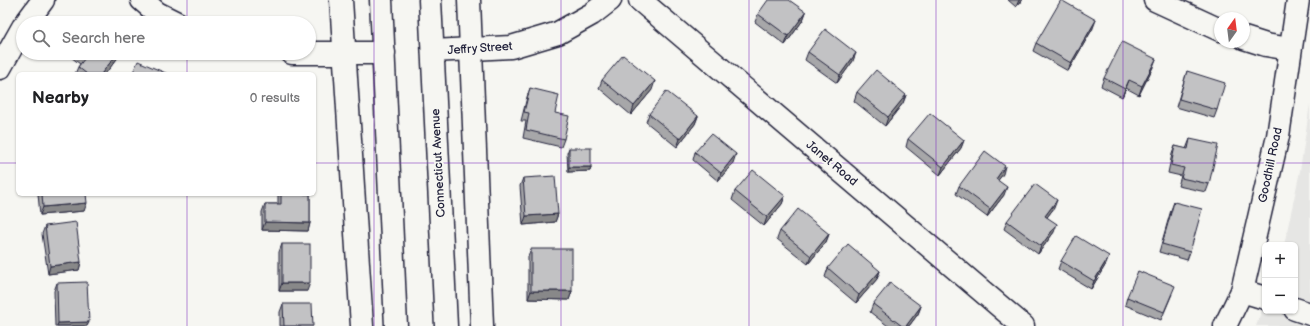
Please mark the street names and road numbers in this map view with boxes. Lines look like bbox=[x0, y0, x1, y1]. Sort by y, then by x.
street label: Jeffry Street bbox=[447, 39, 513, 58]
street label: Connecticut Avenue bbox=[428, 108, 449, 218]
street label: Goodhill Road bbox=[1255, 126, 1286, 204]
street label: Janet Road bbox=[803, 138, 861, 189]

